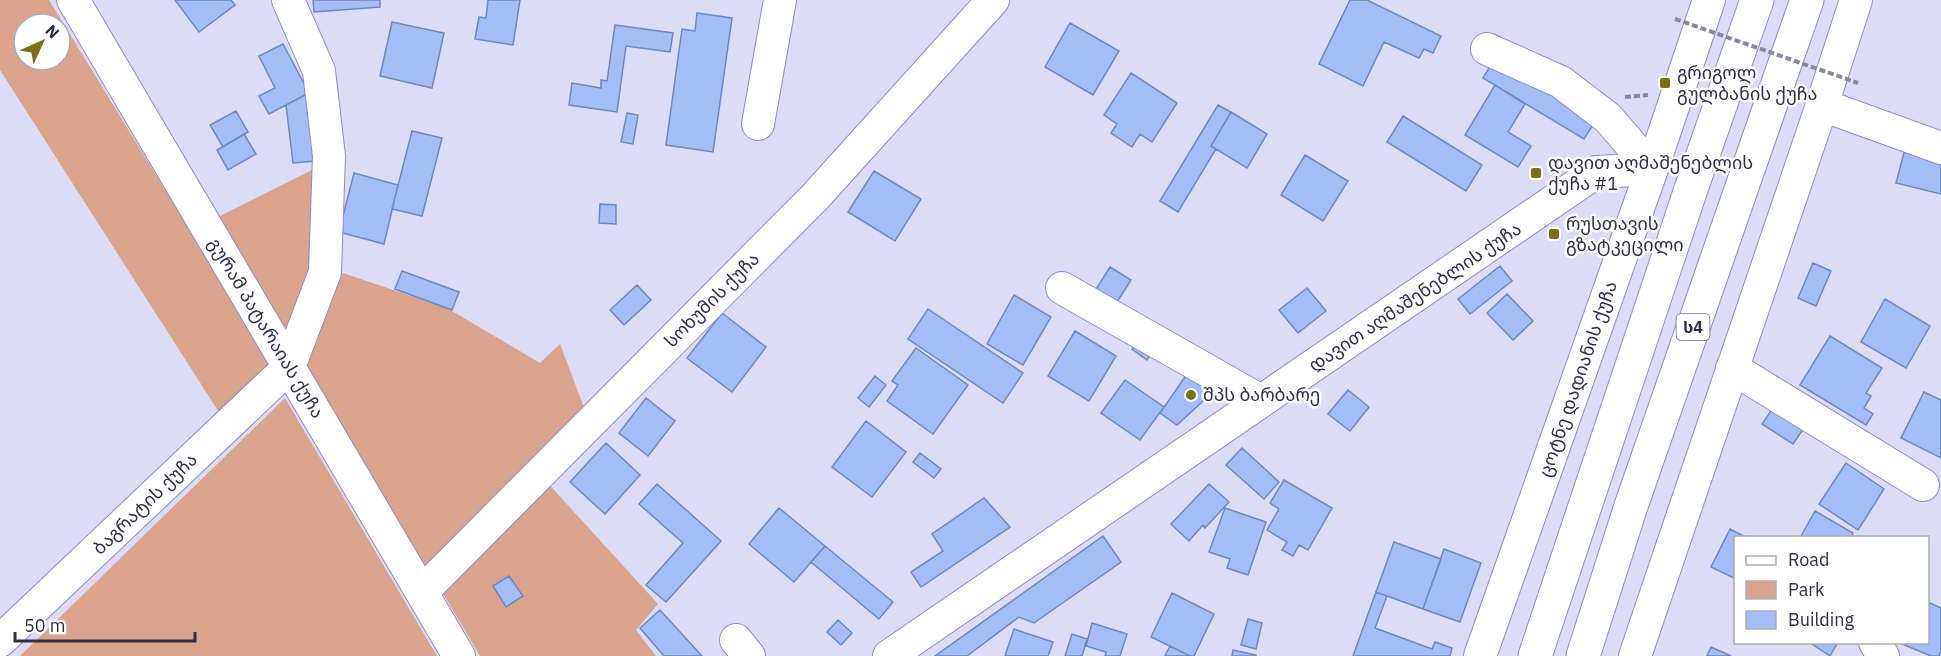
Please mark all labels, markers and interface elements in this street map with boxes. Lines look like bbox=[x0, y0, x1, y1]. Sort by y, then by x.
north arrow bbox=[12, 12, 72, 72]
text: N bbox=[41, 20, 64, 43]
place label: გრიგოლ გულბანის ქუჩა bbox=[1677, 61, 1817, 105]
marker: გრიგოლ გულბანის ქუჩა bbox=[1658, 76, 1672, 90]
place label: დავით აღმაშენებლის ქუჩა #1 bbox=[1548, 151, 1753, 195]
marker: დავით აღმაშენებლის ქუჩა #1 bbox=[1529, 166, 1543, 180]
place label: რუსთავის გზატკეცილი bbox=[1566, 212, 1684, 256]
street label: დავით აღმაშენებლის ქუჩა bbox=[1304, 217, 1525, 376]
marker: რუსთავის გზატკეცილი bbox=[1547, 227, 1561, 241]
street label: გურამ პატარაიას ქუჩა bbox=[203, 233, 330, 422]
street label: სოხუმის ქუჩა bbox=[659, 247, 764, 352]
street label: ცოტნე დადიანის ქუჩა bbox=[1533, 278, 1622, 480]
road number: ს4 bbox=[1676, 314, 1710, 340]
place label: შპს ბარბარე bbox=[1203, 383, 1320, 406]
marker: შპს ბარბარე bbox=[1184, 388, 1198, 402]
street label: ბაგრატის ქუჩა bbox=[88, 448, 202, 559]
legend bbox=[1734, 536, 1929, 644]
text: Road bbox=[1788, 548, 1829, 571]
text: Park bbox=[1788, 578, 1825, 601]
scale bar bbox=[15, 605, 195, 643]
text: Building bbox=[1788, 608, 1855, 631]
text: 50 m bbox=[24, 614, 66, 637]

